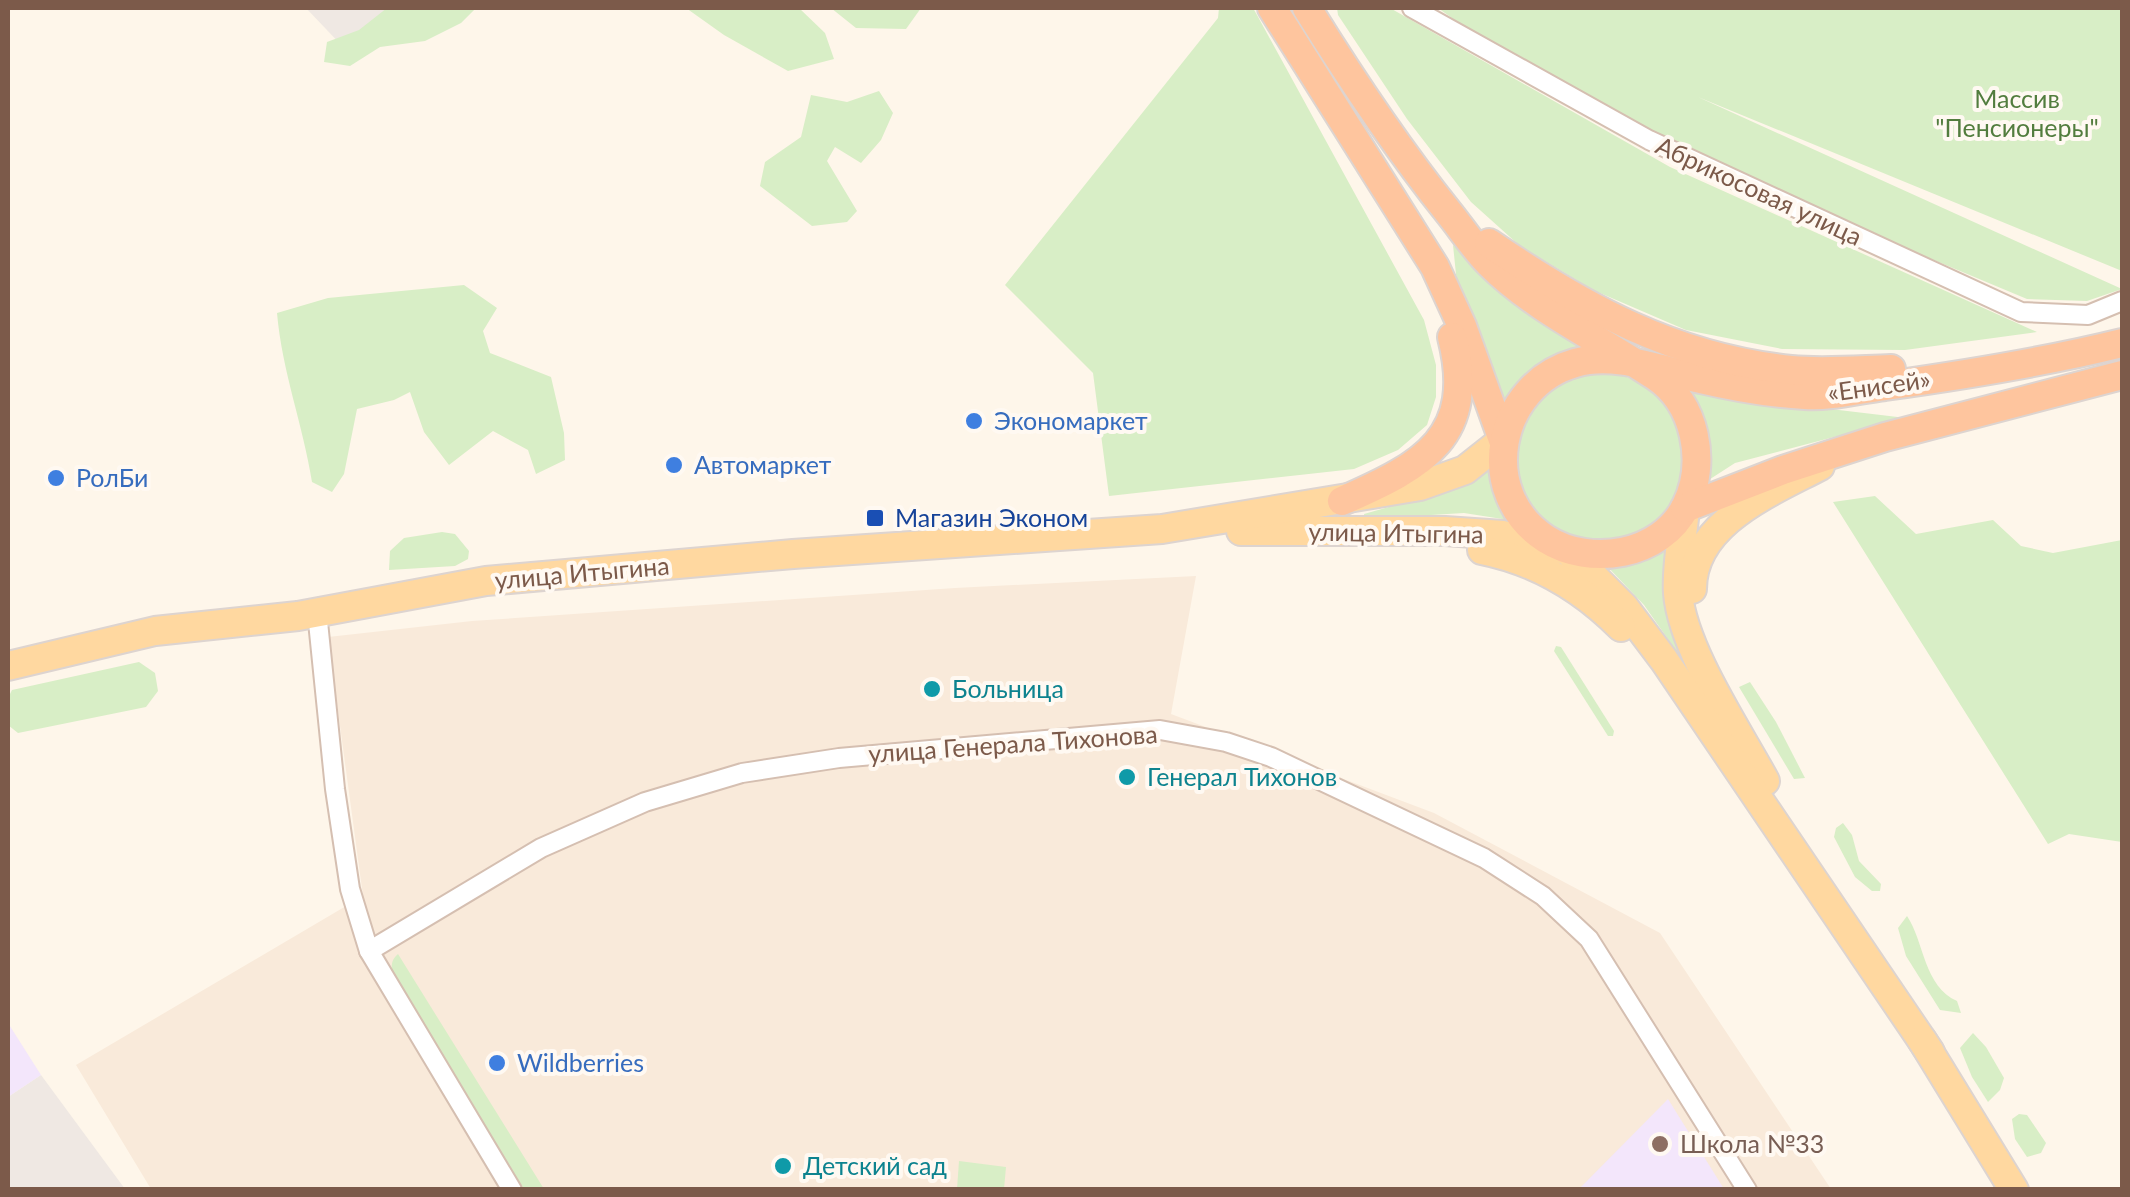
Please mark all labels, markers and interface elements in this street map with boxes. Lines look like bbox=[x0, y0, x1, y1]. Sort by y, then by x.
park label: Массив "Пенсионеры" bbox=[1935, 83, 2099, 142]
street label: Абрикосовая улица bbox=[1652, 129, 1867, 251]
street label: «Енисей» bbox=[1826, 363, 1932, 407]
place label: Экономаркет bbox=[994, 405, 1148, 435]
marker: Экономаркет bbox=[963, 410, 985, 432]
place label: Автомаркет bbox=[694, 449, 832, 479]
marker: Автомаркет bbox=[663, 454, 685, 476]
place label: РолБи bbox=[76, 462, 148, 492]
marker: РолБи bbox=[45, 467, 67, 489]
place label: Магазин Эконом bbox=[895, 502, 1088, 532]
marker: Магазин Эконом bbox=[864, 507, 886, 529]
street label: улица Итыгина bbox=[1308, 515, 1484, 549]
street label: улица Итыгина bbox=[493, 549, 671, 595]
place label: Больница bbox=[952, 673, 1064, 703]
marker: Больница bbox=[921, 678, 943, 700]
street label: улица Генерала Тихонова bbox=[867, 718, 1158, 768]
place label: Генерал Тихонов bbox=[1147, 761, 1337, 791]
marker: Генерал Тихонов bbox=[1116, 766, 1138, 788]
place label: Wildberries bbox=[517, 1047, 644, 1077]
marker: Wildberries bbox=[486, 1052, 508, 1074]
place label: Школа №33 bbox=[1680, 1128, 1824, 1158]
marker: Школа №33 bbox=[1649, 1133, 1671, 1155]
place label: Детский сад bbox=[803, 1150, 947, 1180]
marker: Детский сад bbox=[772, 1155, 794, 1177]

